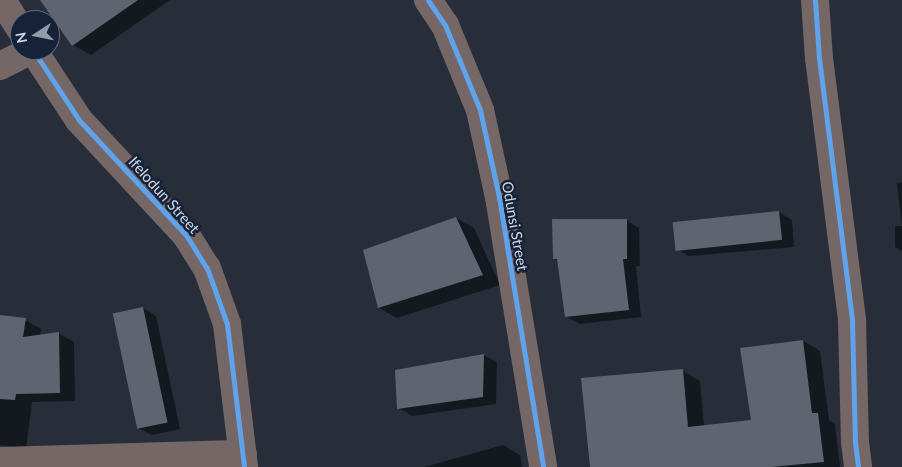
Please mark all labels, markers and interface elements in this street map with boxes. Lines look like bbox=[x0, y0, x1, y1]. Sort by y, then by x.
north arrow bbox=[10, 10, 60, 60]
text: N bbox=[11, 31, 30, 45]
street label: Ifelodun Street bbox=[125, 153, 203, 237]
street label: Odunsi Street bbox=[498, 180, 532, 272]

